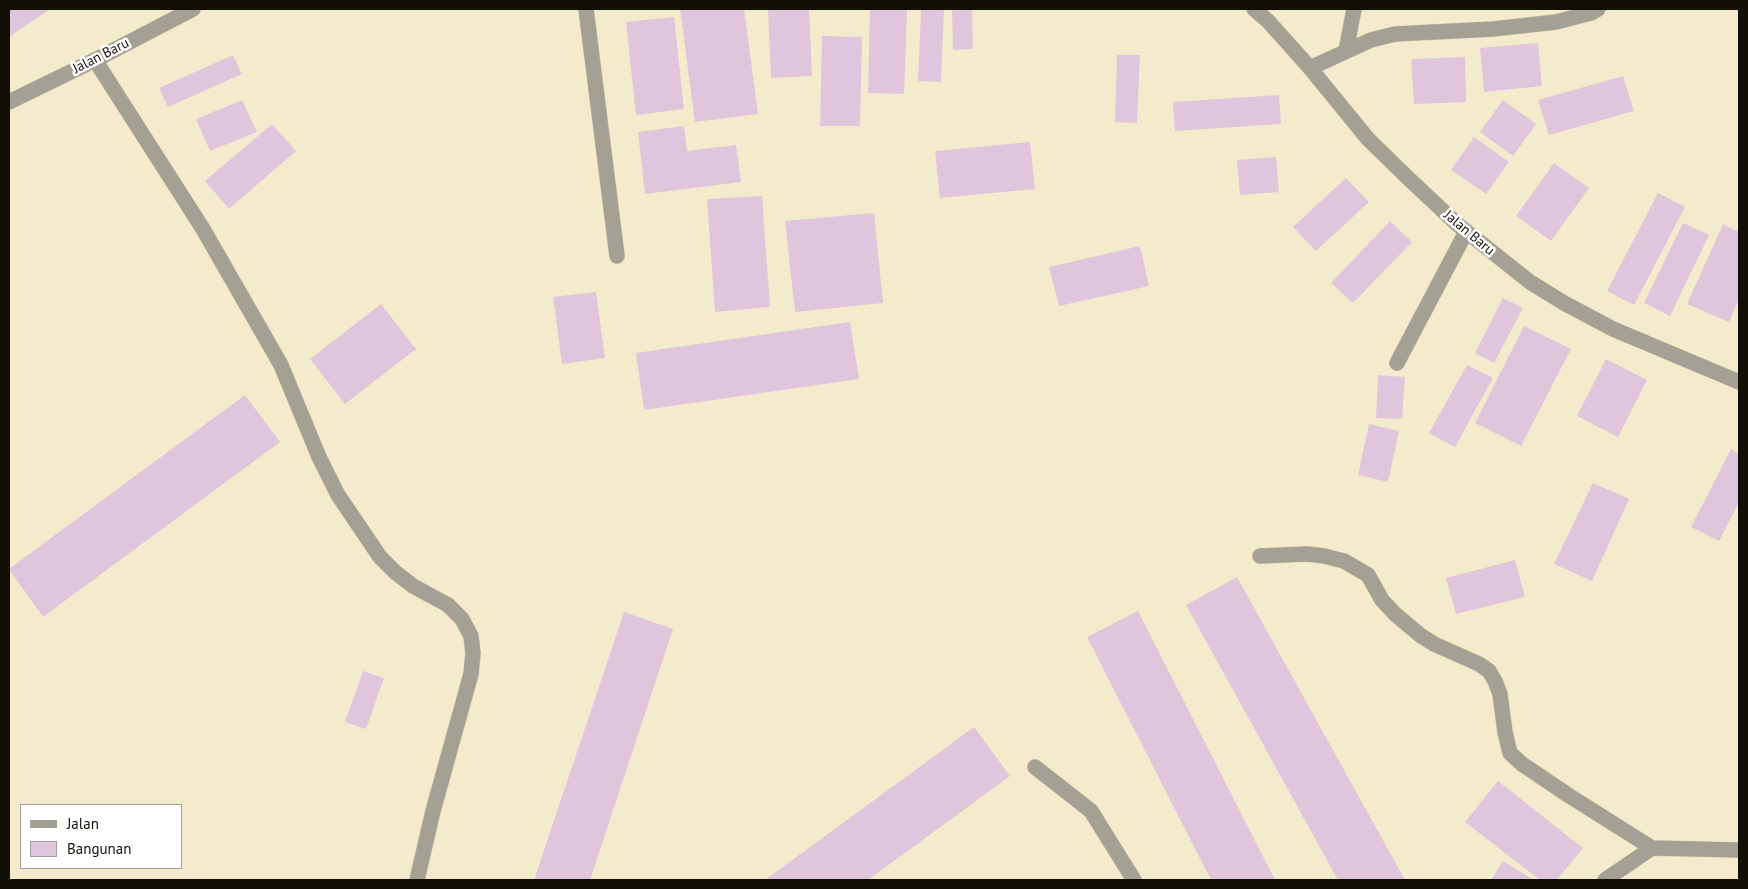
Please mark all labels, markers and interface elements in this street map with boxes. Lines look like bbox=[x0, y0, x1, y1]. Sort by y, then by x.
street label: Jalan Baru bbox=[70, 35, 132, 77]
street label: Jalan Baru bbox=[1440, 207, 1498, 259]
legend bbox=[20, 804, 182, 869]
text: Jalan bbox=[67, 814, 99, 833]
text: Bangunan bbox=[67, 839, 131, 858]

